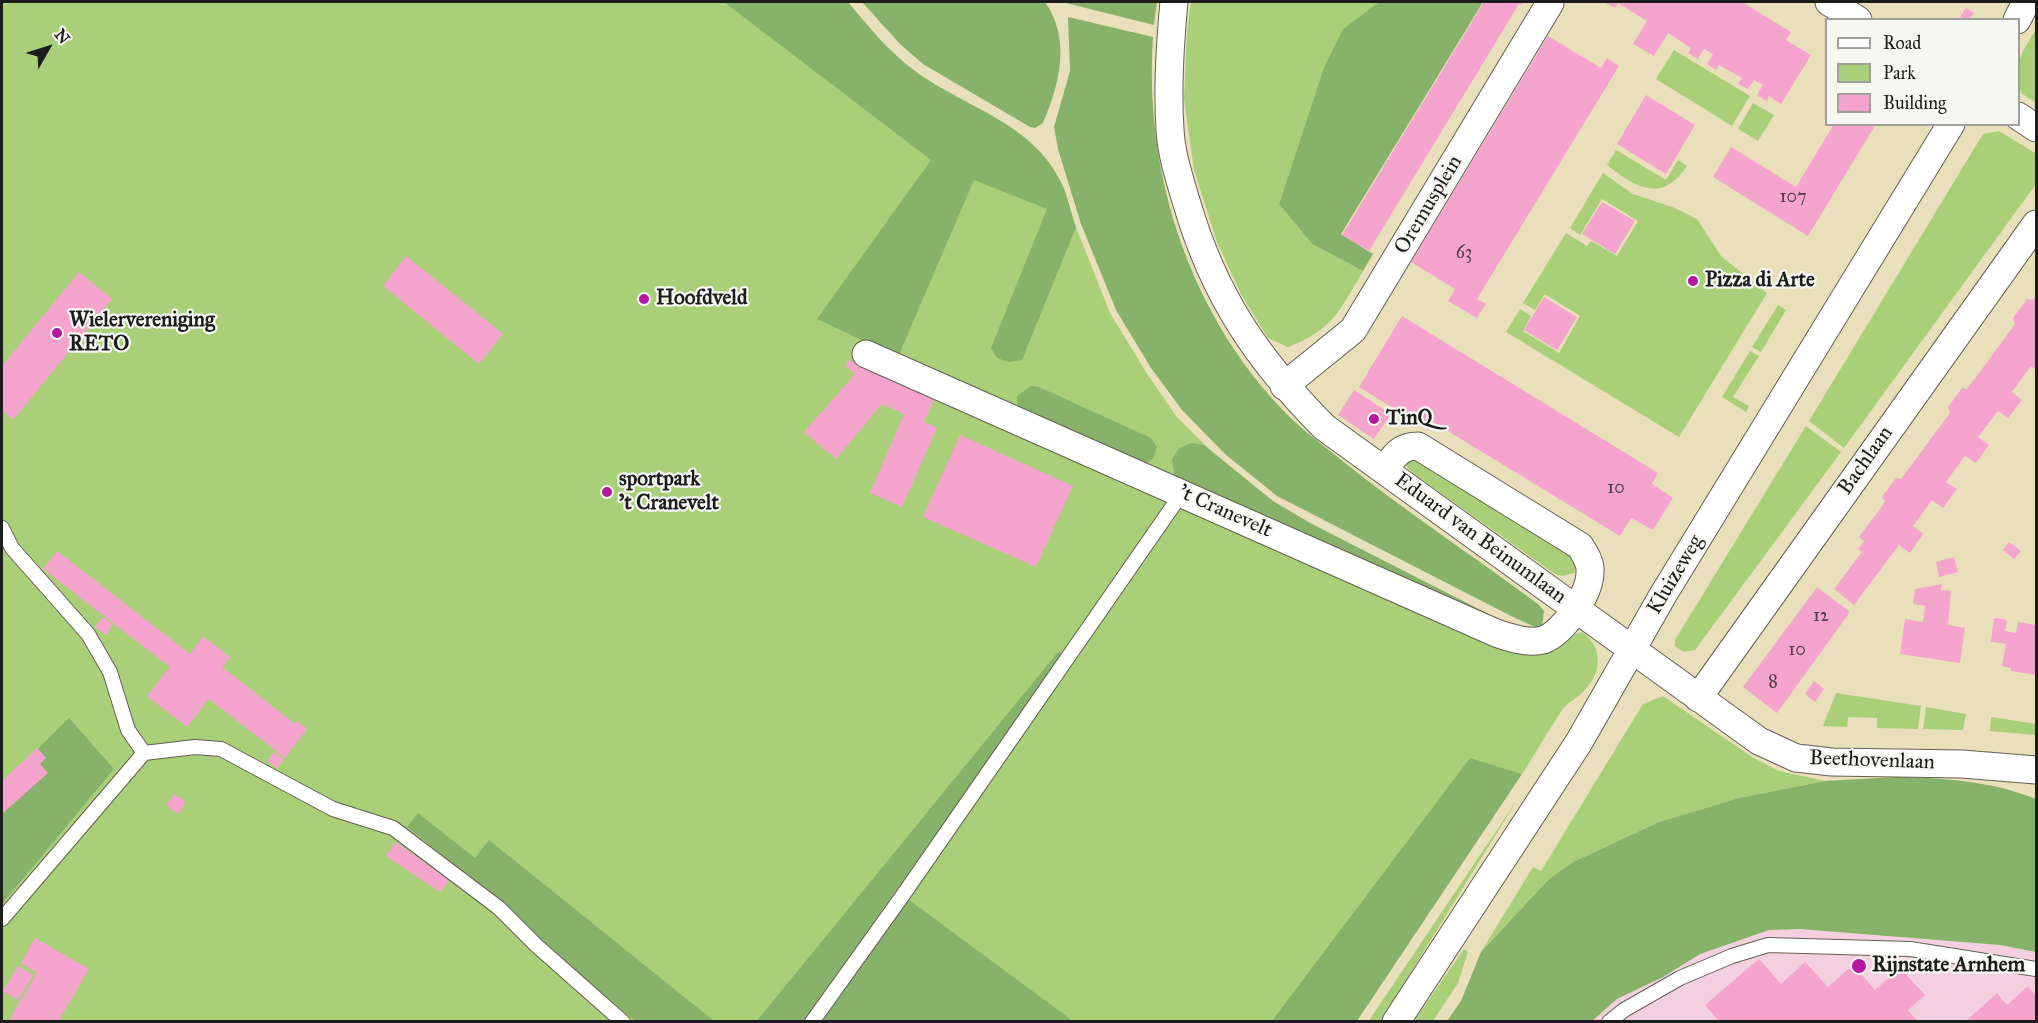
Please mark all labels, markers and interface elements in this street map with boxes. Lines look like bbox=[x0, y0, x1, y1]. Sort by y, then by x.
north arrow bbox=[18, 18, 78, 78]
legend bbox=[1825, 18, 2020, 126]
text: N bbox=[51, 25, 74, 48]
text: Road bbox=[1883, 32, 1921, 54]
text: Park bbox=[1883, 62, 1916, 84]
text: Building bbox=[1883, 92, 1946, 114]
street label: Oremusplein bbox=[1390, 151, 1468, 259]
house number: 107 bbox=[1779, 187, 1807, 209]
house number: 63 bbox=[1456, 243, 1472, 265]
place label: Pizza di Arte bbox=[1705, 268, 1815, 294]
marker: Pizza di Arte bbox=[1686, 274, 1700, 288]
place label: Hoofdveld bbox=[656, 286, 747, 312]
marker: Hoofdveld bbox=[637, 292, 651, 306]
place label: Wielervereniging RETO bbox=[69, 308, 215, 358]
marker: Wielervereniging RETO bbox=[50, 326, 64, 340]
place label: TinQ bbox=[1386, 406, 1432, 432]
marker: TinQ bbox=[1367, 412, 1381, 426]
street label: Bachlaan bbox=[1833, 422, 1899, 500]
place label: sportpark 't Cranevelt bbox=[619, 467, 719, 517]
street label: Eduard van Beinumlaan bbox=[1389, 468, 1571, 610]
house number: 10 bbox=[1607, 478, 1625, 500]
street label: 't Cranevelt bbox=[1174, 480, 1276, 544]
marker: sportpark 't Cranevelt bbox=[600, 485, 614, 499]
street label: Kluizeweg bbox=[1643, 531, 1709, 619]
house number: 12 bbox=[1813, 606, 1829, 628]
house number: 10 bbox=[1788, 640, 1806, 662]
house number: 8 bbox=[1768, 672, 1778, 694]
street label: Beethovenlaan bbox=[1809, 746, 1935, 776]
place label: Rijnstate Arnhem bbox=[1872, 953, 2025, 979]
marker: Rijnstate Arnhem bbox=[1850, 957, 1868, 975]

